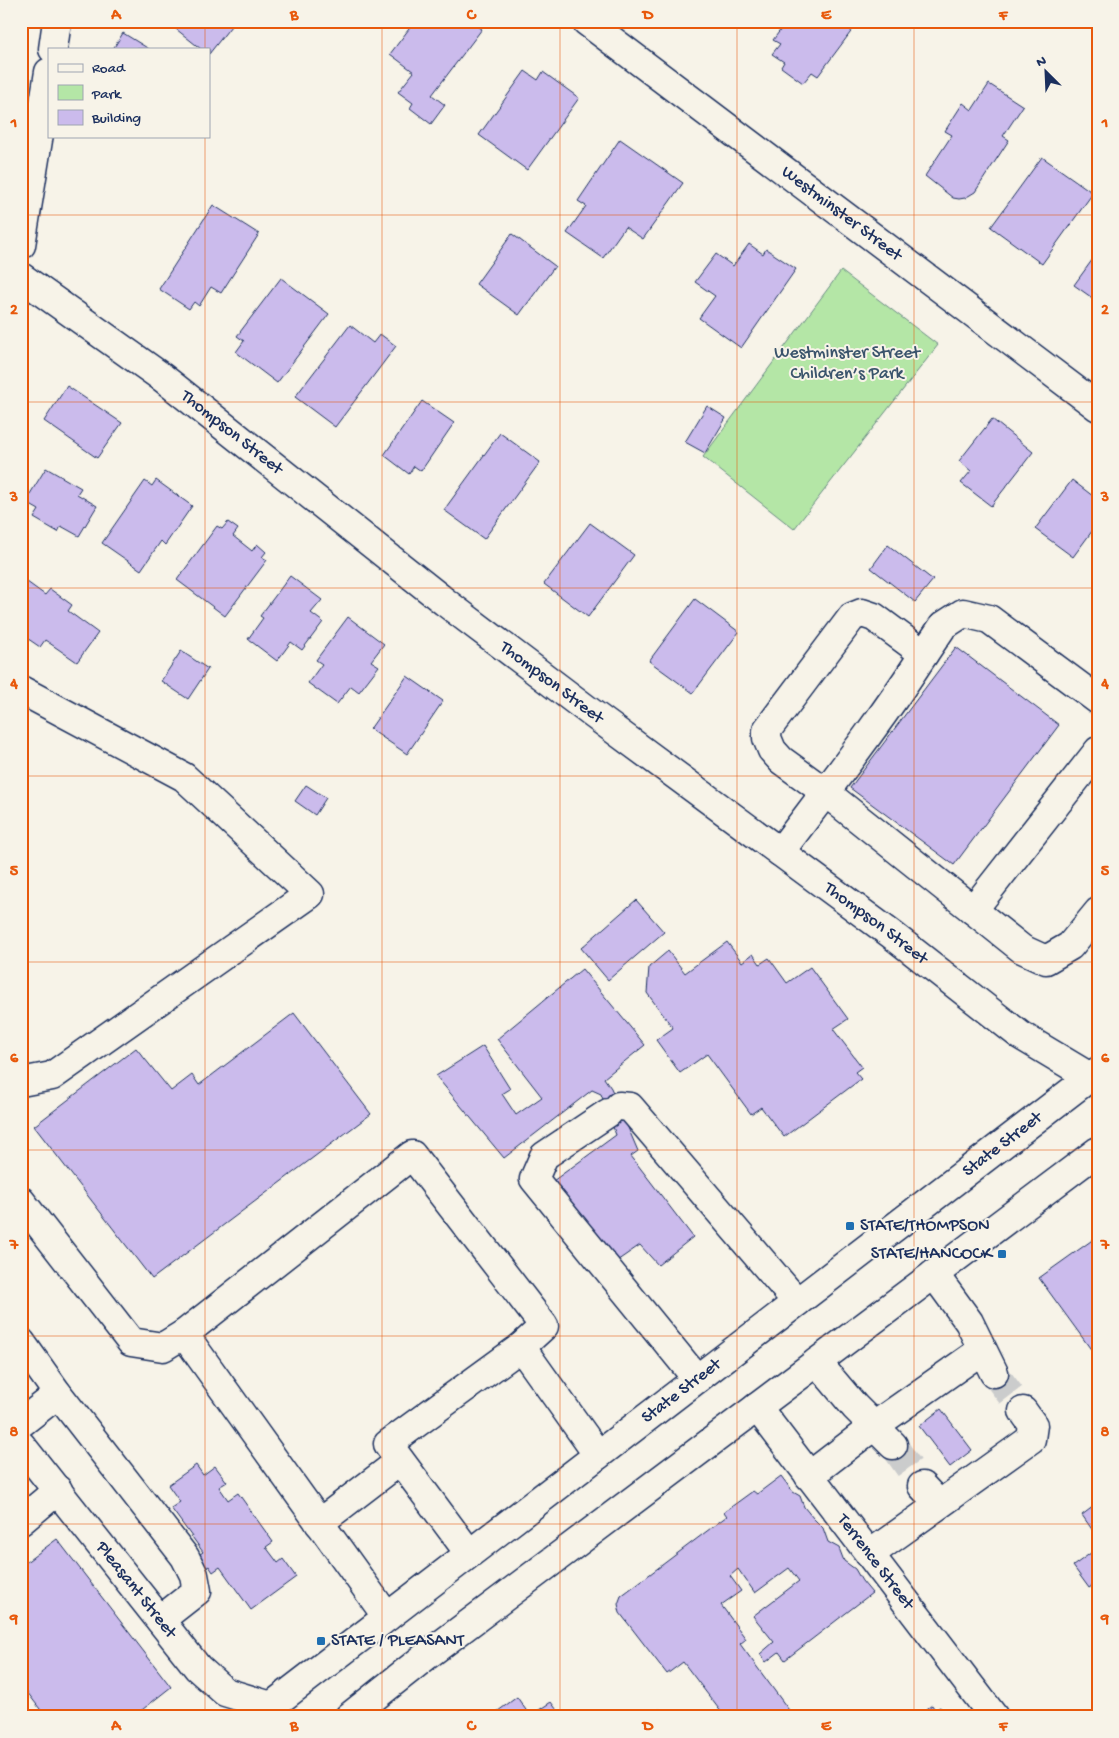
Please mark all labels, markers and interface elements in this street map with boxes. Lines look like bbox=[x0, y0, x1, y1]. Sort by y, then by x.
text: A bbox=[110, 7, 122, 26]
text: B bbox=[289, 7, 299, 26]
text: C bbox=[466, 7, 477, 26]
text: D bbox=[641, 7, 654, 26]
text: E bbox=[821, 7, 832, 26]
text: F bbox=[998, 7, 1009, 26]
legend bbox=[48, 48, 210, 138]
north arrow bbox=[1022, 48, 1072, 98]
text: N bbox=[1034, 53, 1049, 72]
text: Road bbox=[92, 60, 126, 78]
text: Park bbox=[91, 86, 122, 104]
text: Building bbox=[91, 110, 141, 128]
text: 1 bbox=[10, 115, 17, 134]
text: 1 bbox=[1101, 115, 1108, 134]
street label: Westminster Street bbox=[777, 161, 907, 267]
text: 2 bbox=[10, 302, 18, 321]
text: 2 bbox=[1101, 302, 1109, 321]
park label: Westminster Street Children’s Park bbox=[774, 343, 921, 385]
street label: Thompson Street bbox=[176, 385, 288, 481]
text: 3 bbox=[9, 489, 18, 508]
text: 3 bbox=[1100, 489, 1109, 508]
street label: Thompson Street bbox=[495, 636, 609, 729]
text: 4 bbox=[9, 676, 18, 695]
text: 4 bbox=[1100, 676, 1109, 695]
text: 5 bbox=[10, 863, 19, 882]
text: 5 bbox=[1101, 863, 1110, 882]
street label: Thompson Street bbox=[819, 877, 933, 970]
text: 6 bbox=[10, 1050, 19, 1069]
text: 6 bbox=[1101, 1050, 1110, 1069]
street label: State Street bbox=[959, 1106, 1048, 1182]
place label: STATE/THOMPSON bbox=[860, 1216, 990, 1237]
marker: STATE/THOMPSON bbox=[844, 1220, 856, 1232]
text: 7 bbox=[9, 1237, 19, 1256]
text: 7 bbox=[1100, 1237, 1110, 1256]
place label: STATE/HANCOCK bbox=[871, 1244, 994, 1265]
marker: STATE/HANCOCK bbox=[996, 1248, 1008, 1260]
street label: State Street bbox=[637, 1353, 727, 1428]
text: 8 bbox=[10, 1424, 19, 1443]
text: 8 bbox=[1101, 1424, 1110, 1443]
street label: Terrence Street bbox=[832, 1509, 920, 1615]
street label: Pleasant Street bbox=[90, 1536, 182, 1644]
text: 9 bbox=[9, 1611, 18, 1630]
text: 9 bbox=[1100, 1611, 1109, 1630]
place label: STATE / PLEASANT bbox=[331, 1631, 465, 1652]
marker: STATE / PLEASANT bbox=[315, 1635, 327, 1647]
text: A bbox=[110, 1718, 122, 1737]
text: B bbox=[289, 1718, 299, 1737]
text: C bbox=[466, 1718, 477, 1737]
text: D bbox=[641, 1718, 654, 1737]
text: E bbox=[821, 1718, 832, 1737]
text: F bbox=[998, 1718, 1009, 1737]

